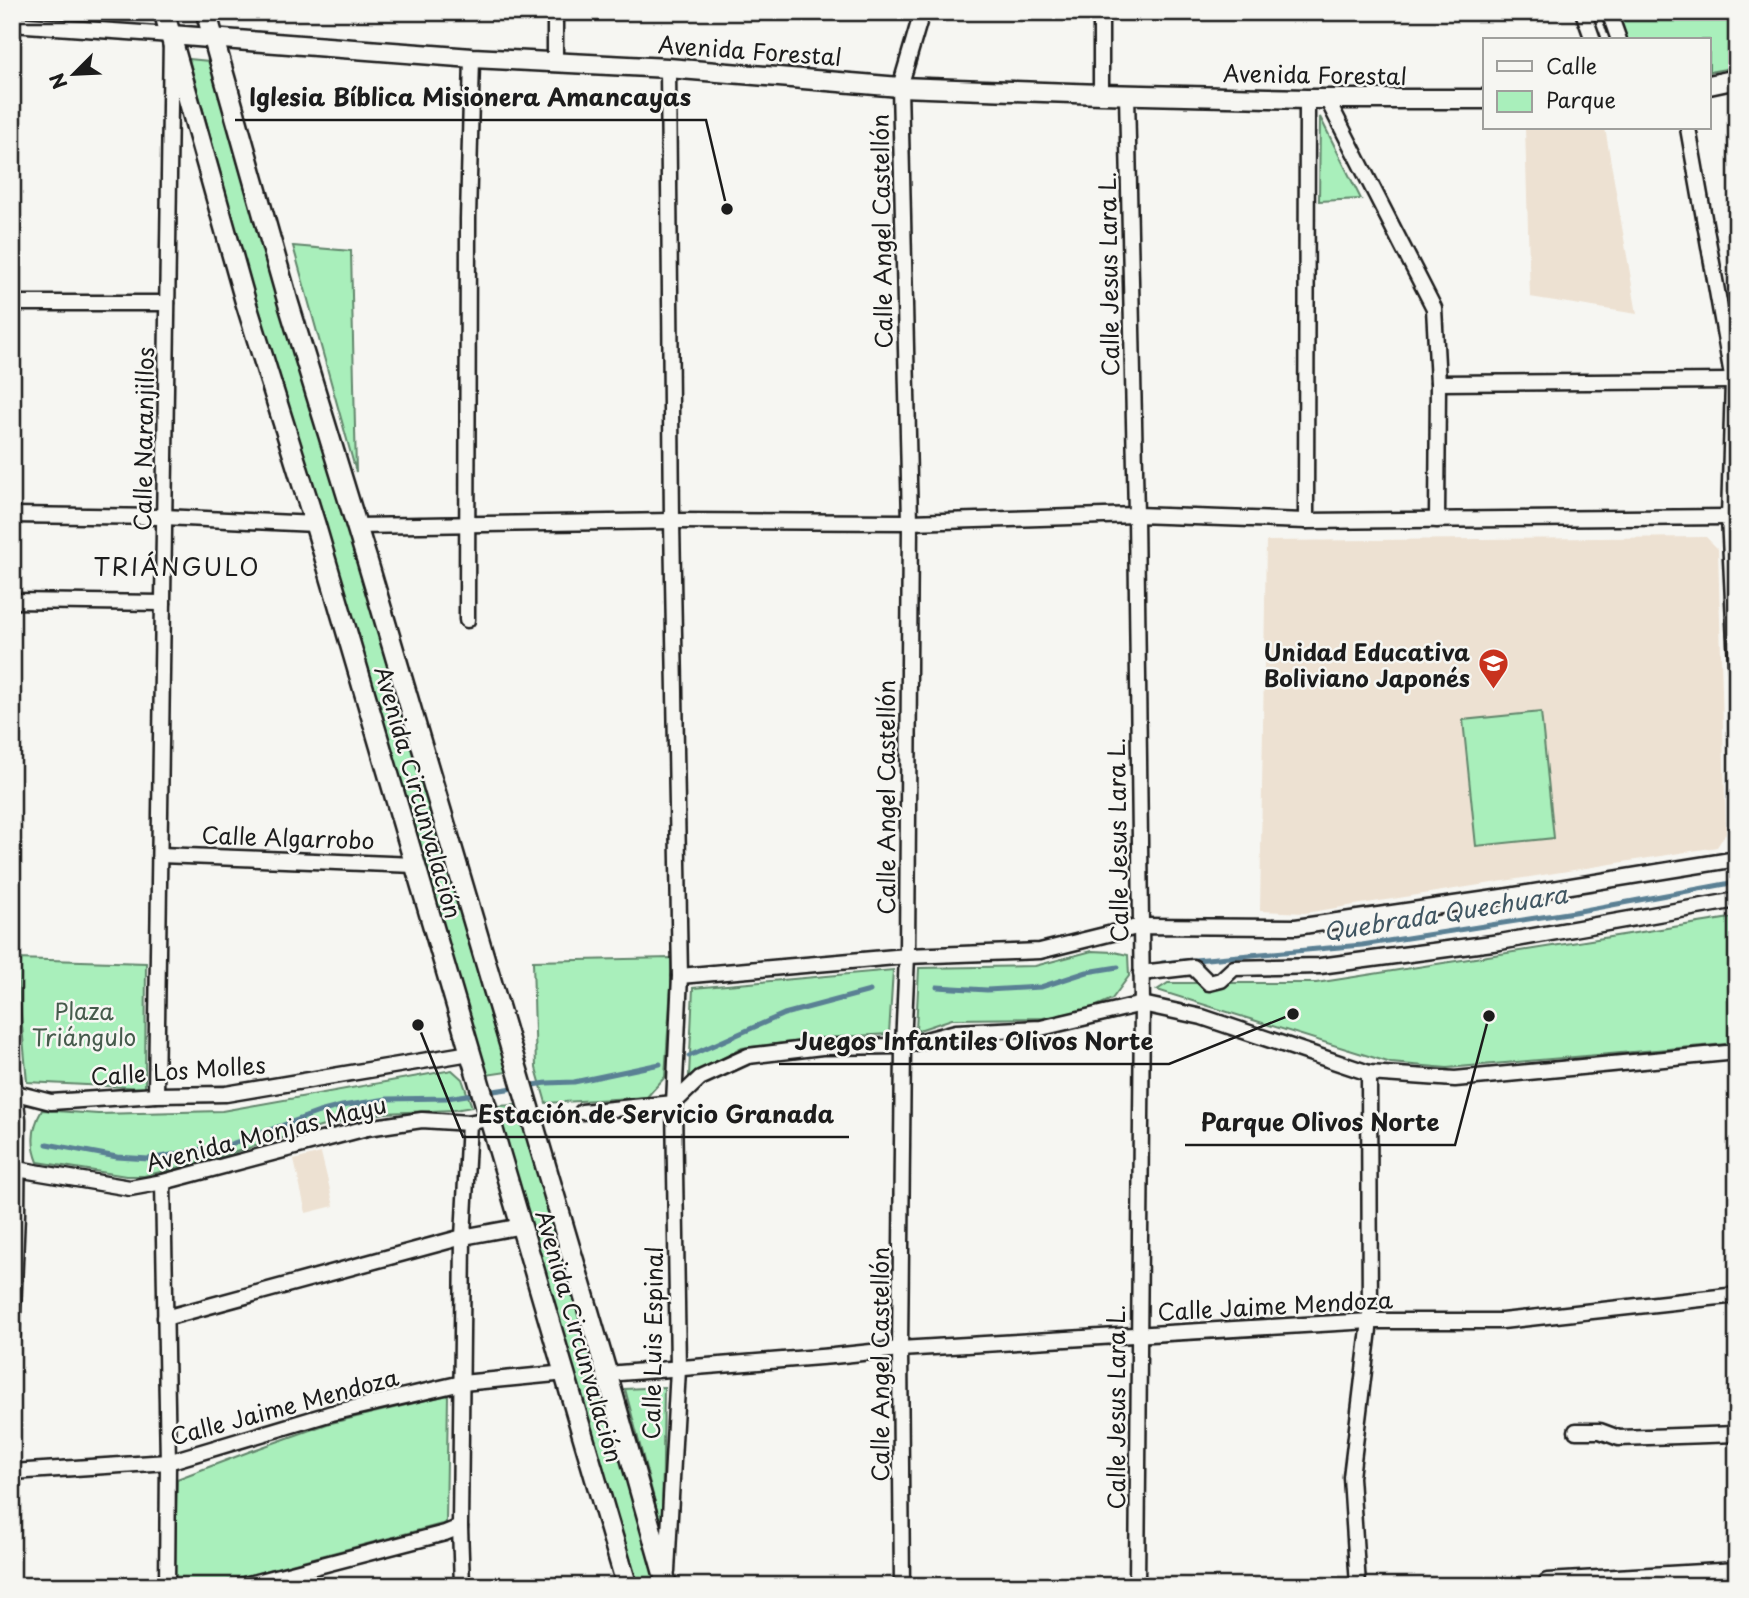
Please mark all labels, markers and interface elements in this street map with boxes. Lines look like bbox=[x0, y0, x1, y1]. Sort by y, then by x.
street label: Avenida Forestal bbox=[657, 26, 843, 74]
north arrow bbox=[38, 38, 108, 108]
legend bbox=[1483, 38, 1710, 130]
text: Calle bbox=[1546, 49, 1597, 81]
street label: Avenida Forestal bbox=[1223, 55, 1407, 93]
text: N bbox=[42, 69, 73, 94]
callout: Iglesia Bíblica Misionera Amancayas bbox=[235, 75, 706, 120]
text: Iglesia Bíblica Misionera Amancayas bbox=[249, 78, 691, 114]
text: Parque bbox=[1546, 83, 1616, 115]
street label: Calle Angel Castellón bbox=[861, 113, 901, 349]
street label: Calle Jesus Lara L. bbox=[1089, 171, 1127, 377]
street label: Calle Naranjillos bbox=[124, 347, 162, 531]
district label: TRIÁNGULO bbox=[93, 548, 261, 584]
place label: Unidad Educativa Boliviano Japonés bbox=[1263, 634, 1470, 695]
school or university icon: Unidad Educativa Boliviano Japonés bbox=[1476, 647, 1510, 691]
street label: Avenida Circunvalación bbox=[366, 662, 472, 922]
street label: Calle Angel Castellón bbox=[868, 679, 903, 915]
street label: Calle Jesus Lara L. bbox=[1098, 737, 1136, 943]
street label: Calle Algarrobo bbox=[201, 816, 375, 858]
water label: Quebrada Quechuara bbox=[1320, 875, 1571, 949]
park label: Plaza Triángulo bbox=[32, 993, 136, 1054]
callout: Juegos Infantiles Olivos Norte bbox=[779, 1019, 1169, 1064]
text: Juegos Infantiles Olivos Norte bbox=[794, 1022, 1154, 1058]
street label: Calle Los Molles bbox=[89, 1046, 267, 1094]
street label: Avenida Monjas Mayu bbox=[142, 1086, 390, 1180]
callout: Estación de Servicio Granada bbox=[463, 1092, 849, 1137]
text: Estación de Servicio Granada bbox=[478, 1095, 835, 1131]
callout: Parque Olivos Norte bbox=[1185, 1100, 1455, 1145]
text: Parque Olivos Norte bbox=[1201, 1103, 1439, 1139]
street label: Avenida Circunvalación bbox=[527, 1206, 633, 1466]
street label: Calle Luis Espinal bbox=[633, 1246, 671, 1440]
street label: Calle Angel Castellón bbox=[862, 1246, 897, 1482]
street label: Calle Jaime Mendoza bbox=[1157, 1281, 1394, 1329]
street label: Calle Jesus Lara L. bbox=[1098, 1305, 1133, 1510]
street label: Calle Jaime Mendoza bbox=[166, 1359, 402, 1453]

